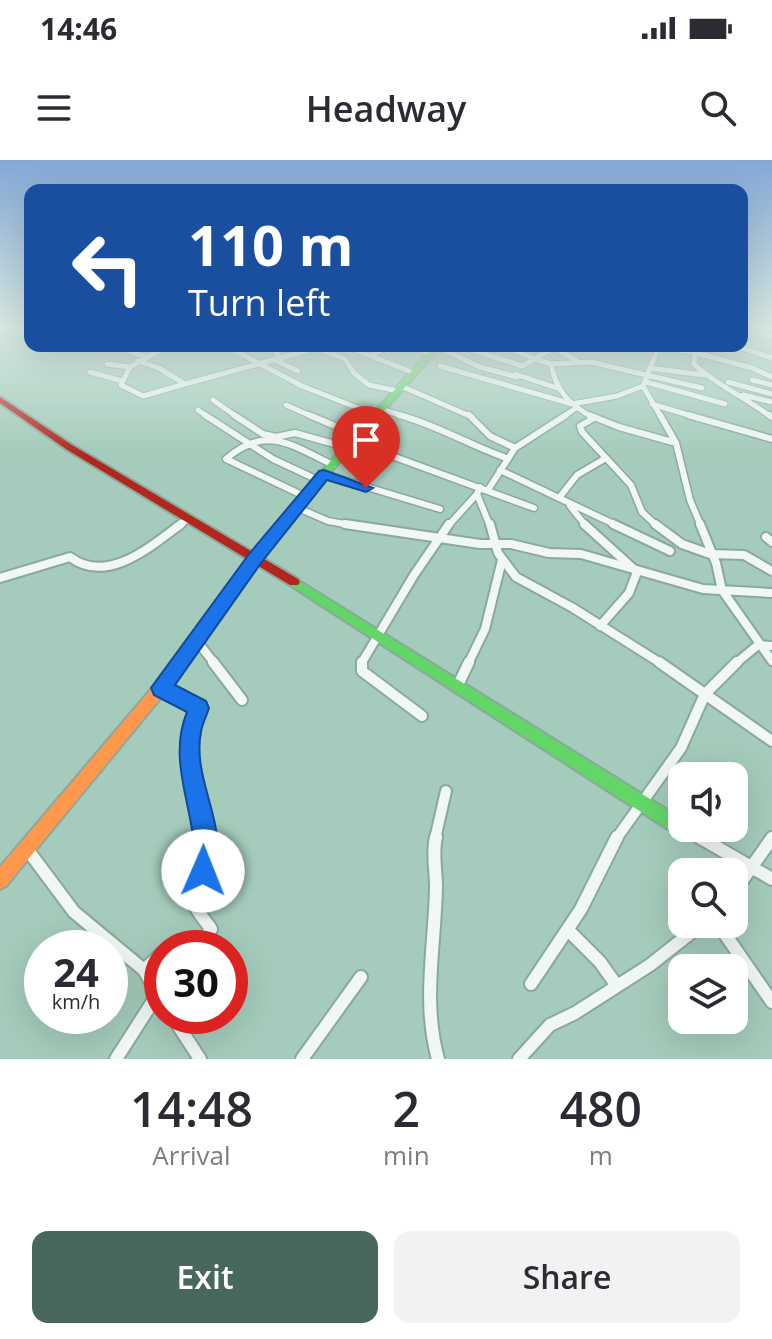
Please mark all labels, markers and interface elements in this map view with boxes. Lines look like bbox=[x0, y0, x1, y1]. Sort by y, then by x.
text: 14:46 bbox=[40, 8, 117, 49]
text: Headway bbox=[306, 84, 466, 133]
icon: menu bbox=[32, 86, 76, 130]
icon: search bbox=[696, 86, 740, 130]
text: 110 m bbox=[188, 206, 354, 282]
icon: left bbox=[56, 216, 160, 320]
text: Turn left bbox=[188, 278, 330, 327]
pin bbox=[332, 406, 400, 488]
icon: arrive bbox=[344, 418, 388, 462]
map controls bbox=[668, 762, 748, 1034]
button: sound bbox=[668, 762, 748, 842]
position arrow bbox=[161, 829, 245, 913]
button: search bbox=[668, 858, 748, 938]
speed limit sign: 30 bbox=[144, 930, 248, 1034]
text: 24 bbox=[53, 944, 99, 999]
button: layers bbox=[668, 954, 748, 1034]
text: km/h bbox=[52, 988, 100, 1015]
text: 14:48 bbox=[130, 1076, 253, 1141]
text: 2 bbox=[393, 1076, 420, 1141]
text: 480 bbox=[560, 1076, 642, 1141]
text: Arrival bbox=[152, 1137, 231, 1173]
text: min bbox=[383, 1137, 430, 1173]
text: m bbox=[589, 1137, 613, 1173]
button: Exit bbox=[32, 1231, 378, 1323]
button: Share bbox=[394, 1231, 740, 1323]

